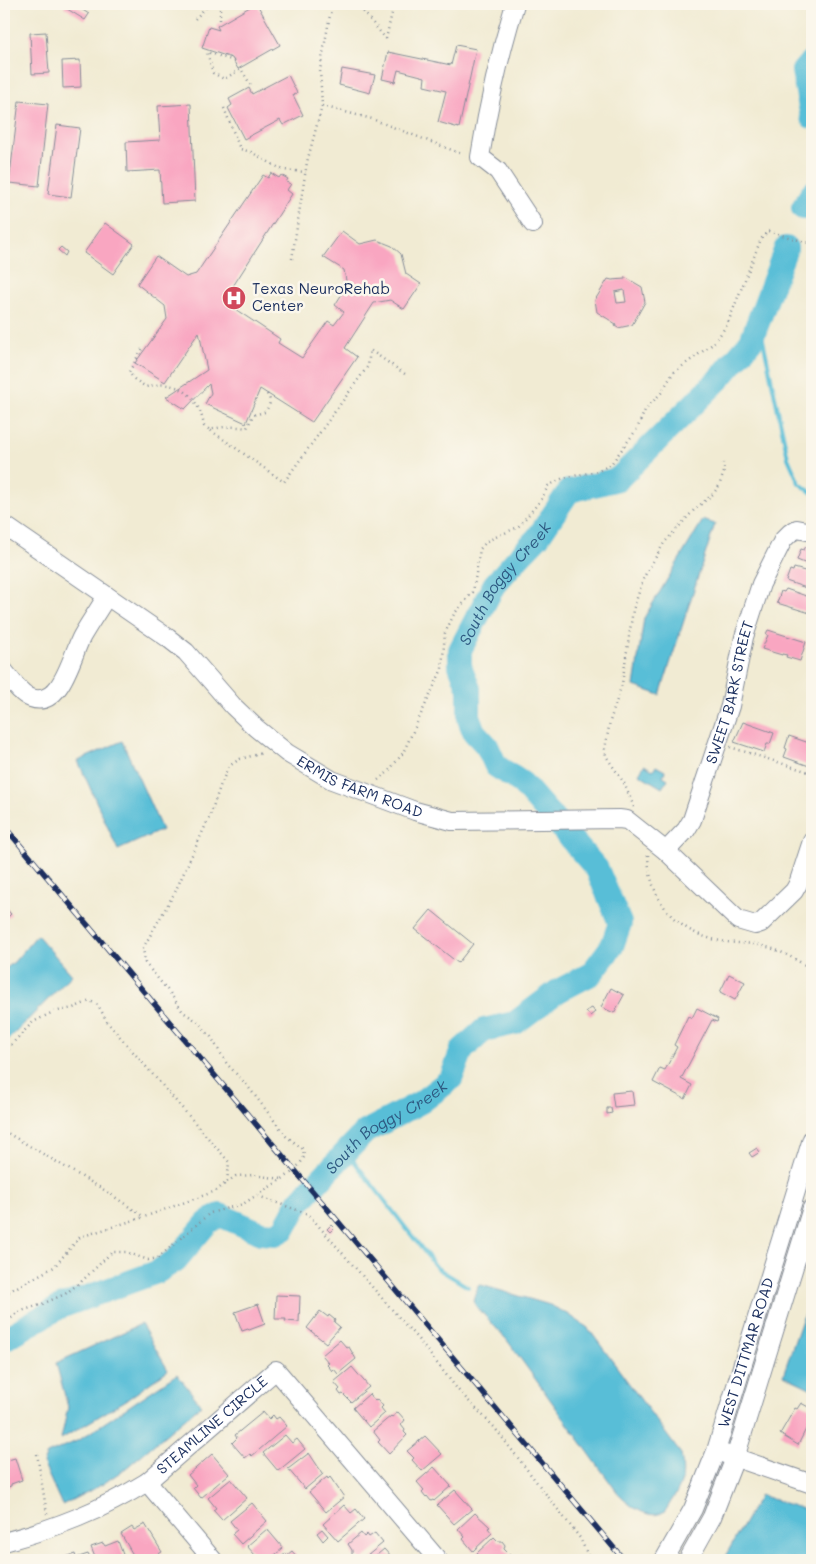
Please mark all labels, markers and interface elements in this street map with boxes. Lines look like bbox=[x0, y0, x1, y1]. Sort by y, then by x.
place label: Texas NeuroRehab Center bbox=[252, 278, 390, 315]
hospital icon: Texas NeuroRehab Center bbox=[221, 285, 247, 311]
water label: South Boggy Creek bbox=[453, 517, 556, 649]
street label: SWEET BARK STREET bbox=[700, 618, 758, 766]
street label: ERMIS FARM ROAD bbox=[293, 750, 425, 822]
water label: South Boggy Creek bbox=[320, 1074, 452, 1178]
street label: WEST DITTMAR ROAD bbox=[713, 1275, 778, 1430]
street label: STEAMLINE CIRCLE bbox=[152, 1371, 272, 1478]

